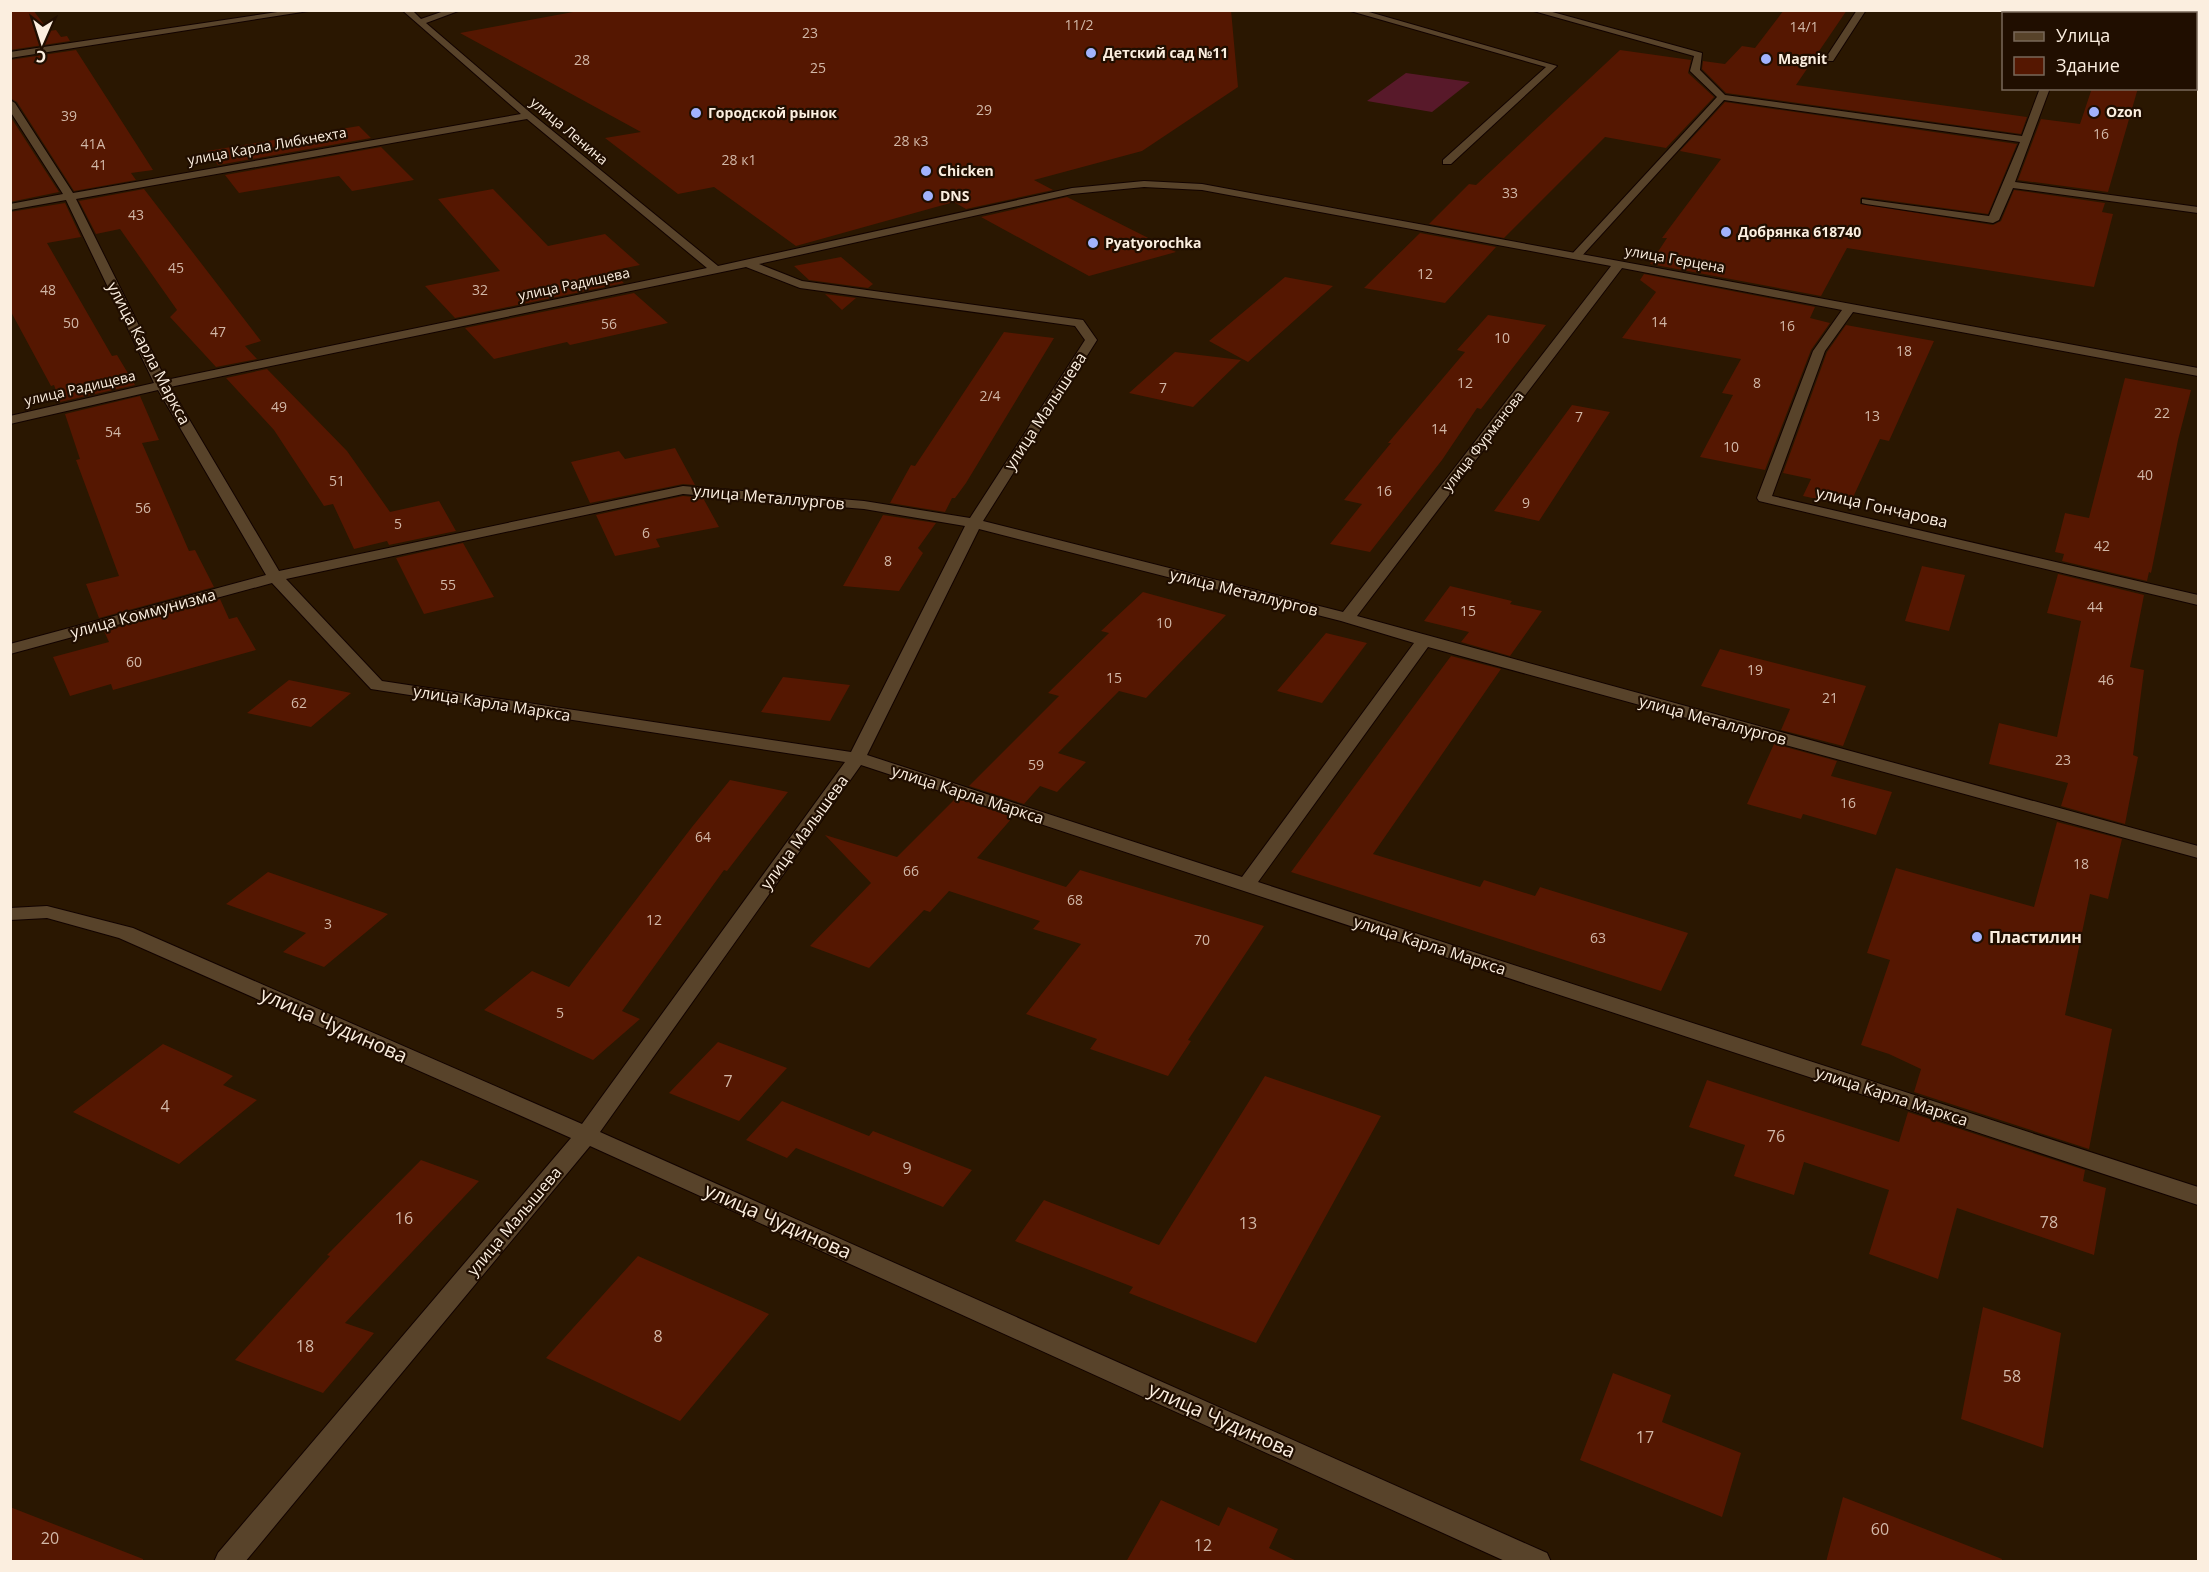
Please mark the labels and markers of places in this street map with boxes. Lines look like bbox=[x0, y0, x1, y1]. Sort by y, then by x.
place label: Детский сад №11 bbox=[1103, 43, 1228, 62]
marker: Детский сад №11 bbox=[1084, 46, 1098, 60]
place label: Magnit bbox=[1778, 49, 1827, 68]
marker: Magnit bbox=[1759, 52, 1773, 66]
place label: Ozon bbox=[2106, 102, 2142, 121]
place label: Городской рынок bbox=[708, 103, 837, 122]
marker: Ozon bbox=[2087, 105, 2101, 119]
marker: Городской рынок bbox=[689, 106, 703, 120]
place label: Chicken bbox=[938, 161, 994, 180]
marker: Chicken bbox=[919, 164, 933, 178]
place label: DNS bbox=[940, 186, 970, 205]
marker: DNS bbox=[921, 189, 935, 203]
place label: Добрянка 618740 bbox=[1738, 222, 1861, 241]
marker: Добрянка 618740 bbox=[1719, 225, 1733, 239]
place label: Pyatyorochka bbox=[1105, 233, 1201, 252]
marker: Pyatyorochka bbox=[1086, 236, 1100, 250]
place label: Пластилин bbox=[1989, 926, 2082, 948]
marker: Пластилин bbox=[1970, 930, 1984, 944]

